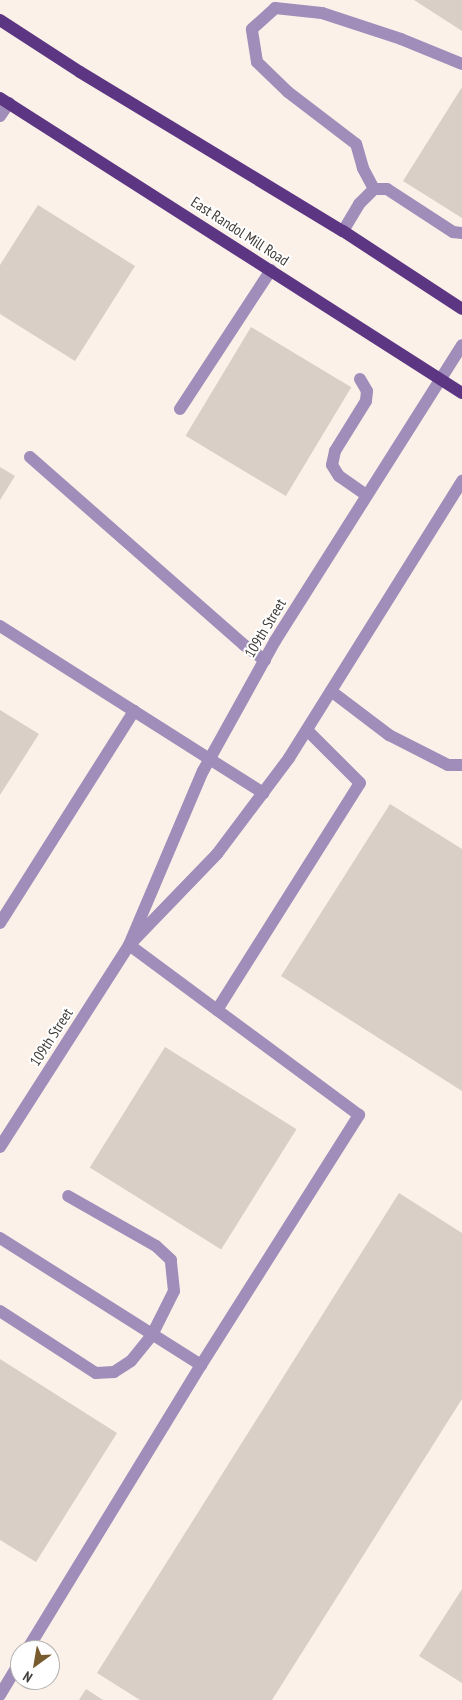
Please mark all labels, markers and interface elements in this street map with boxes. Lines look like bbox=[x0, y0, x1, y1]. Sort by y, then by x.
street label: East Randol Mill Road bbox=[188, 193, 292, 269]
street label: 109th Street bbox=[240, 595, 290, 661]
street label: 109th Street bbox=[26, 1005, 76, 1069]
north arrow bbox=[10, 1640, 60, 1690]
text: N bbox=[20, 1667, 36, 1687]

